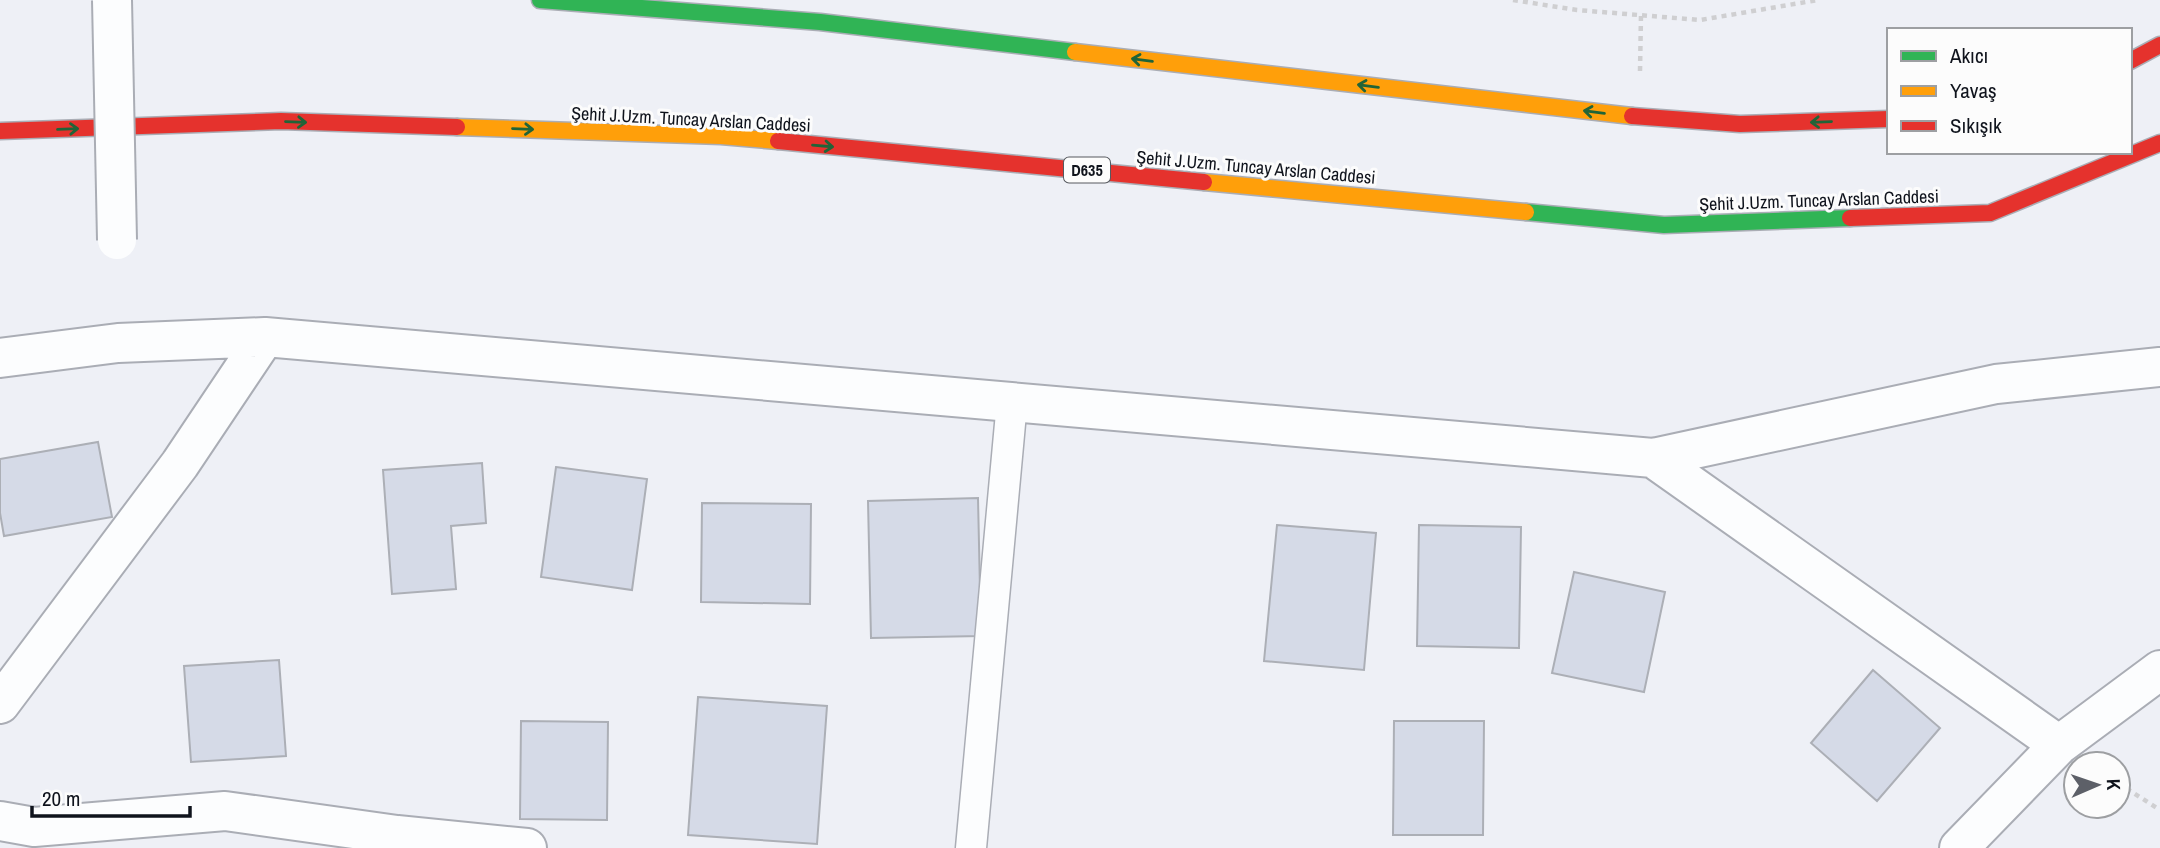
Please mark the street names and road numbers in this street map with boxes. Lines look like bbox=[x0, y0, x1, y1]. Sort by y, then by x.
street label: Şehit J.Uzm. Tuncay Arslan Caddesi bbox=[571, 100, 811, 138]
street label: Şehit J.Uzm. Tuncay Arslan Caddesi bbox=[1136, 144, 1376, 190]
road number: D635 bbox=[1064, 158, 1110, 182]
street label: Şehit J.Uzm. Tuncay Arslan Caddesi bbox=[1699, 183, 1939, 217]

